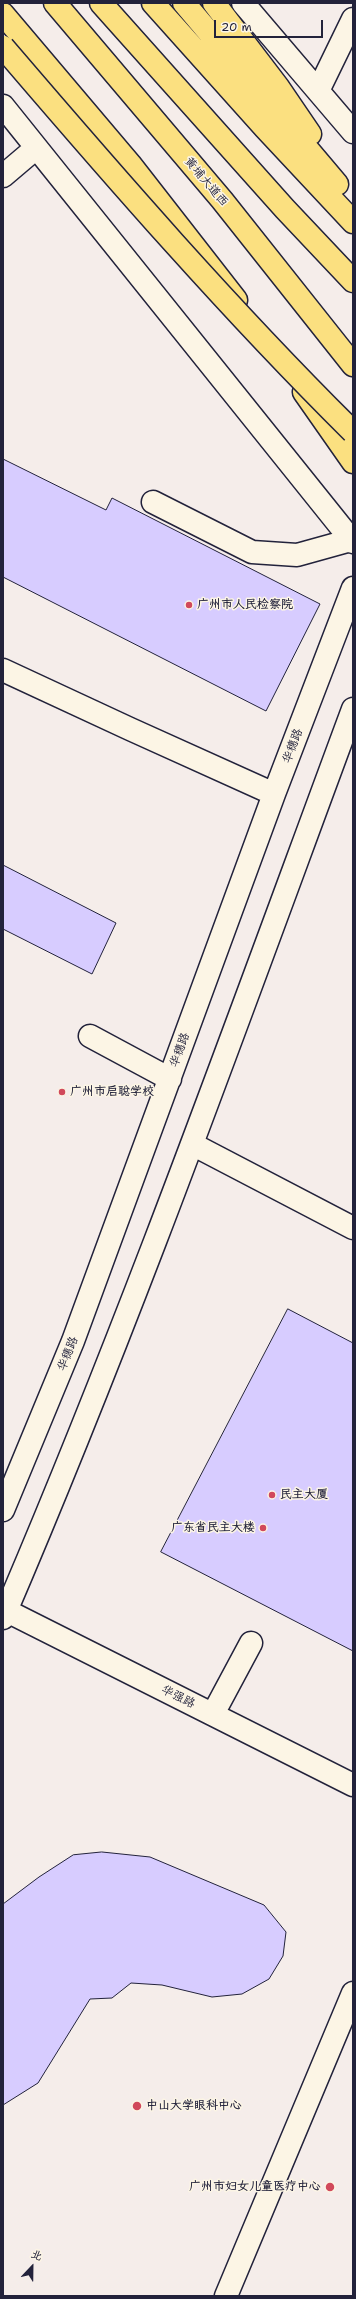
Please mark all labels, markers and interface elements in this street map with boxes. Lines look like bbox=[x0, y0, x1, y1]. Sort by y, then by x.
scale bar bbox=[216, 12, 325, 38]
text: 20 m bbox=[221, 19, 252, 35]
street label: 黄埔大道西 bbox=[181, 154, 231, 210]
place label: 广州市人民检察院 bbox=[197, 598, 293, 612]
marker: 广州市人民检察院 bbox=[184, 600, 194, 610]
street label: 华穗路 bbox=[280, 727, 306, 765]
street label: 华穗路 bbox=[167, 1031, 193, 1069]
place label: 广州市启聪学校 bbox=[70, 1085, 154, 1099]
marker: 广州市启聪学校 bbox=[57, 1087, 67, 1097]
street label: 华穗路 bbox=[55, 1335, 81, 1373]
place label: 民主大厦 bbox=[280, 1488, 328, 1502]
marker: 民主大厦 bbox=[267, 1490, 277, 1500]
place label: 广东省民主大楼 bbox=[171, 1521, 255, 1535]
marker: 广东省民主大楼 bbox=[258, 1523, 268, 1533]
street label: 华强路 bbox=[159, 1682, 197, 1712]
place label: 中山大学眼科中心 bbox=[146, 2099, 242, 2113]
marker: 中山大学眼科中心 bbox=[131, 2100, 143, 2112]
place label: 广州市妇女儿童医疗中心 bbox=[189, 2180, 321, 2194]
marker: 广州市妇女儿童医疗中心 bbox=[324, 2181, 336, 2193]
text: 北 bbox=[29, 2246, 45, 2264]
north arrow bbox=[12, 2247, 52, 2287]

